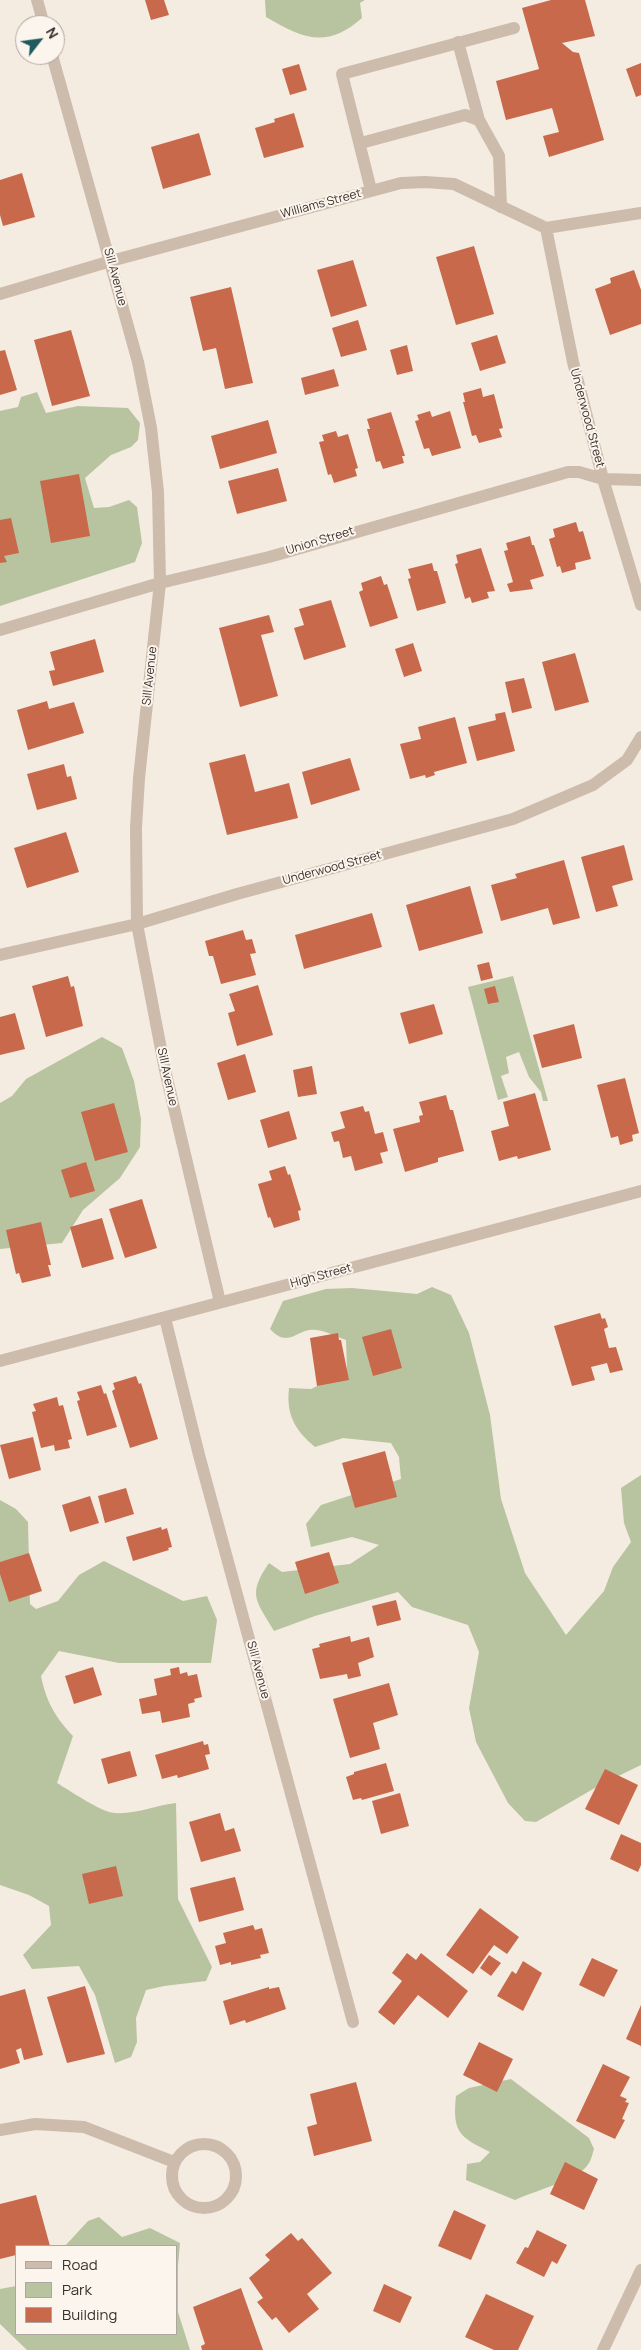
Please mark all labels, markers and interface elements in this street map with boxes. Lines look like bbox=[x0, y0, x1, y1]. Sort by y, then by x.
north arrow bbox=[15, 15, 65, 65]
text: N bbox=[42, 24, 63, 42]
street label: Williams Street bbox=[279, 186, 363, 222]
street label: Sill Avenue bbox=[100, 247, 130, 307]
street label: Underwood Street bbox=[567, 367, 607, 469]
street label: Union Street bbox=[284, 524, 356, 558]
street label: Sill Avenue bbox=[140, 646, 160, 706]
street label: Underwood Street bbox=[281, 848, 383, 888]
street label: Sill Avenue bbox=[154, 1047, 180, 1107]
street label: High Street bbox=[289, 1261, 353, 1291]
street label: Sill Avenue bbox=[243, 1640, 273, 1700]
legend bbox=[15, 2245, 178, 2335]
text: Road bbox=[62, 2254, 98, 2275]
text: Park bbox=[62, 2279, 92, 2300]
text: Building bbox=[62, 2304, 117, 2325]

